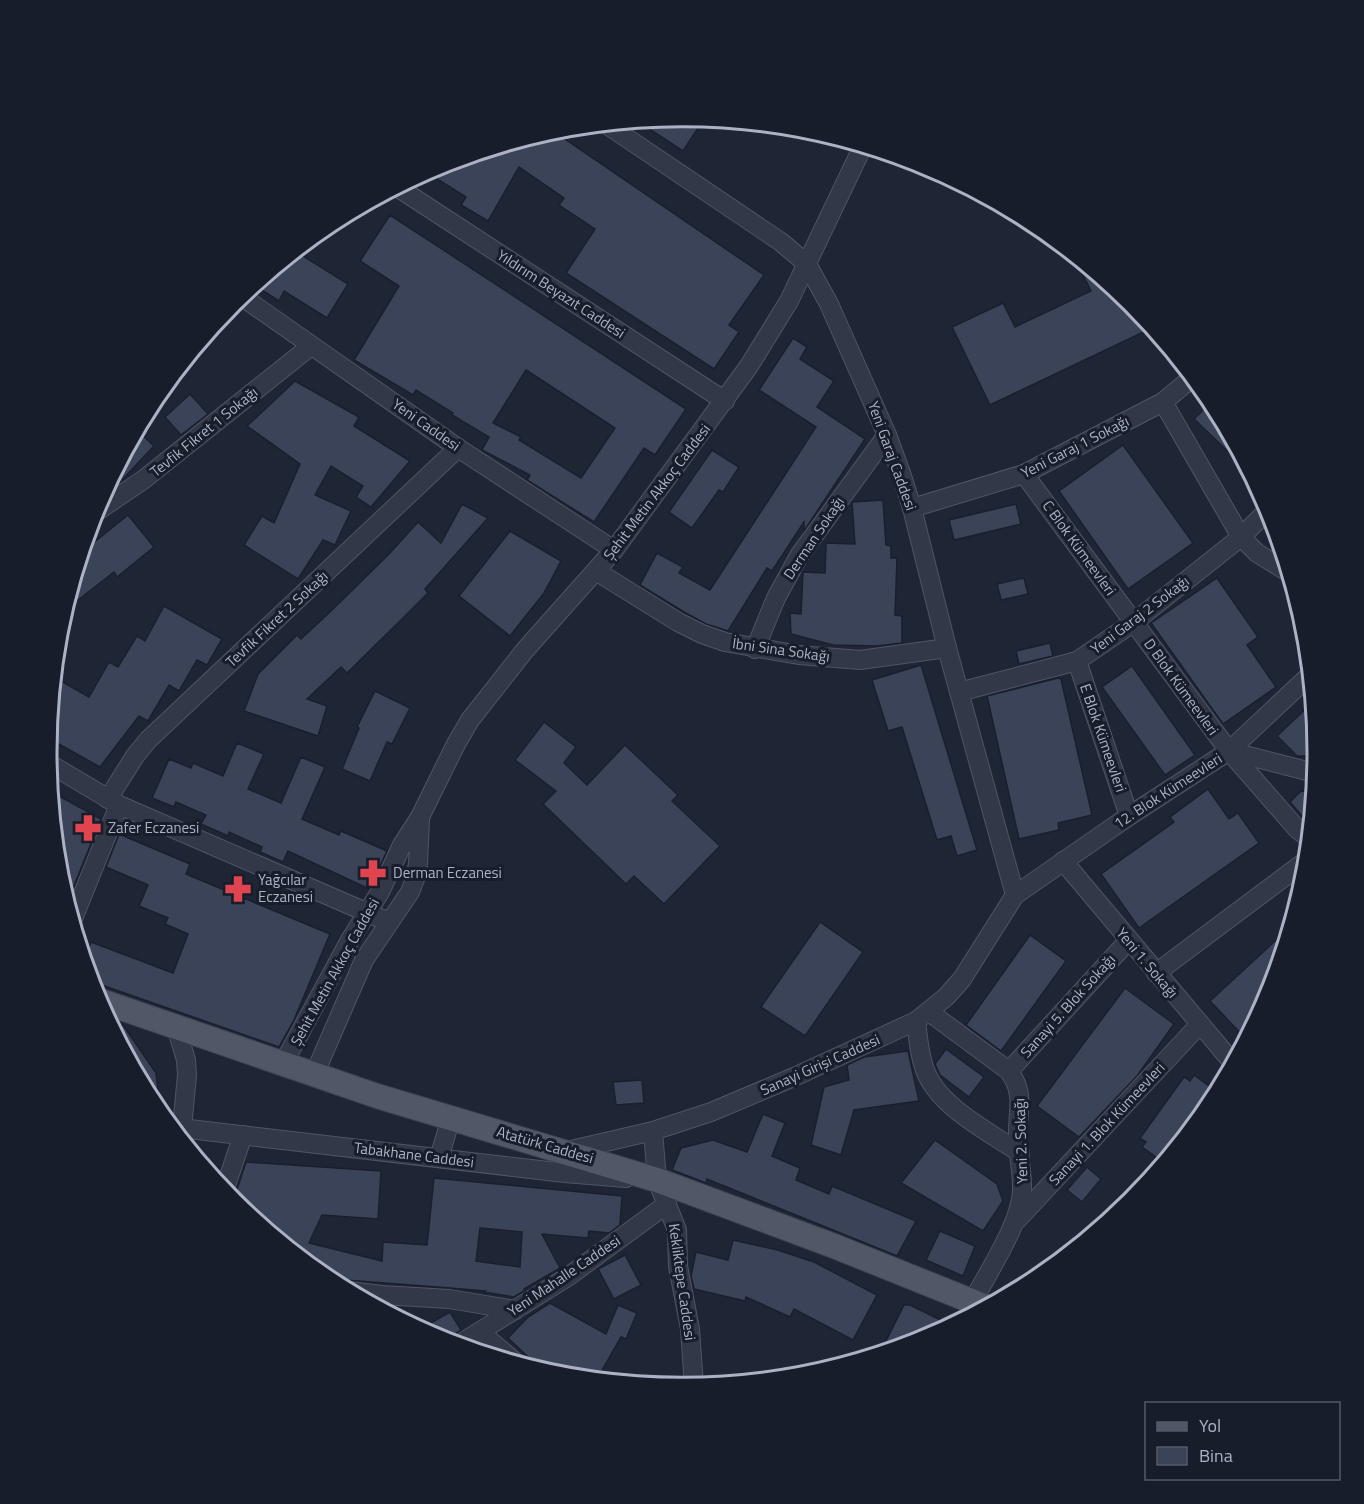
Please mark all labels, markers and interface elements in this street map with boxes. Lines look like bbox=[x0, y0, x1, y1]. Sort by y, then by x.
street label: Yıldırım Beyazıt Caddesi bbox=[493, 243, 630, 344]
street label: Tevfik Fikret 1 Sokağı bbox=[145, 381, 263, 482]
street label: Yeni Caddesi bbox=[387, 393, 465, 457]
street label: Yeni Garaj Caddesi bbox=[862, 398, 923, 514]
street label: Yeni Garaj 1 Sokağı bbox=[1017, 409, 1133, 484]
street label: Şehit Metin Akkoç Caddesi bbox=[598, 419, 716, 565]
street label: Derman Sokağı bbox=[777, 492, 850, 584]
street label: C Blok Kümeevleri bbox=[1037, 495, 1122, 600]
street label: Tevfik Fikret 2 Sokağı bbox=[220, 565, 333, 672]
street label: Yeni Garaj 2 Sokağı bbox=[1085, 570, 1194, 659]
street label: İbni Sina Sokağı bbox=[731, 631, 831, 668]
street label: D Blok Kümeevleri bbox=[1138, 634, 1224, 740]
street label: E Blok Kümeevleri bbox=[1074, 681, 1133, 795]
street label: 12. Blok Kümeevleri bbox=[1109, 747, 1226, 834]
pharmacy icon: Zafer Eczanesi bbox=[73, 813, 103, 843]
place label: Zafer Eczanesi bbox=[108, 816, 199, 839]
pharmacy icon: Derman Eczanesi bbox=[358, 858, 388, 888]
place label: Derman Eczanesi bbox=[393, 861, 502, 884]
place label: Yağcılar Eczanesi bbox=[258, 868, 313, 908]
pharmacy icon: Yağcılar Eczanesi bbox=[223, 874, 253, 904]
street label: Şehit Metin Akkoç Caddesi bbox=[284, 894, 385, 1050]
street label: Yeni 1. Sokağı bbox=[1111, 922, 1184, 1003]
street label: Sanayi 5. Blok Sokağı bbox=[1015, 949, 1121, 1063]
street label: Sanayi Girişi Caddesi bbox=[756, 1028, 883, 1101]
street label: Sanayi 1. Blok Kümeevleri bbox=[1043, 1057, 1170, 1191]
street label: Yeni 2. Sokağı bbox=[1008, 1098, 1033, 1184]
street label: Atatürk Caddesi bbox=[494, 1120, 596, 1169]
street label: Tabakhane Caddesi bbox=[353, 1136, 475, 1173]
street label: Kekliktepe Caddesi bbox=[663, 1222, 702, 1342]
street label: Yeni Mahalle Caddesi bbox=[503, 1229, 625, 1322]
legend bbox=[1145, 1402, 1340, 1480]
text: Yol bbox=[1199, 1412, 1221, 1439]
text: Bina bbox=[1199, 1442, 1233, 1469]

